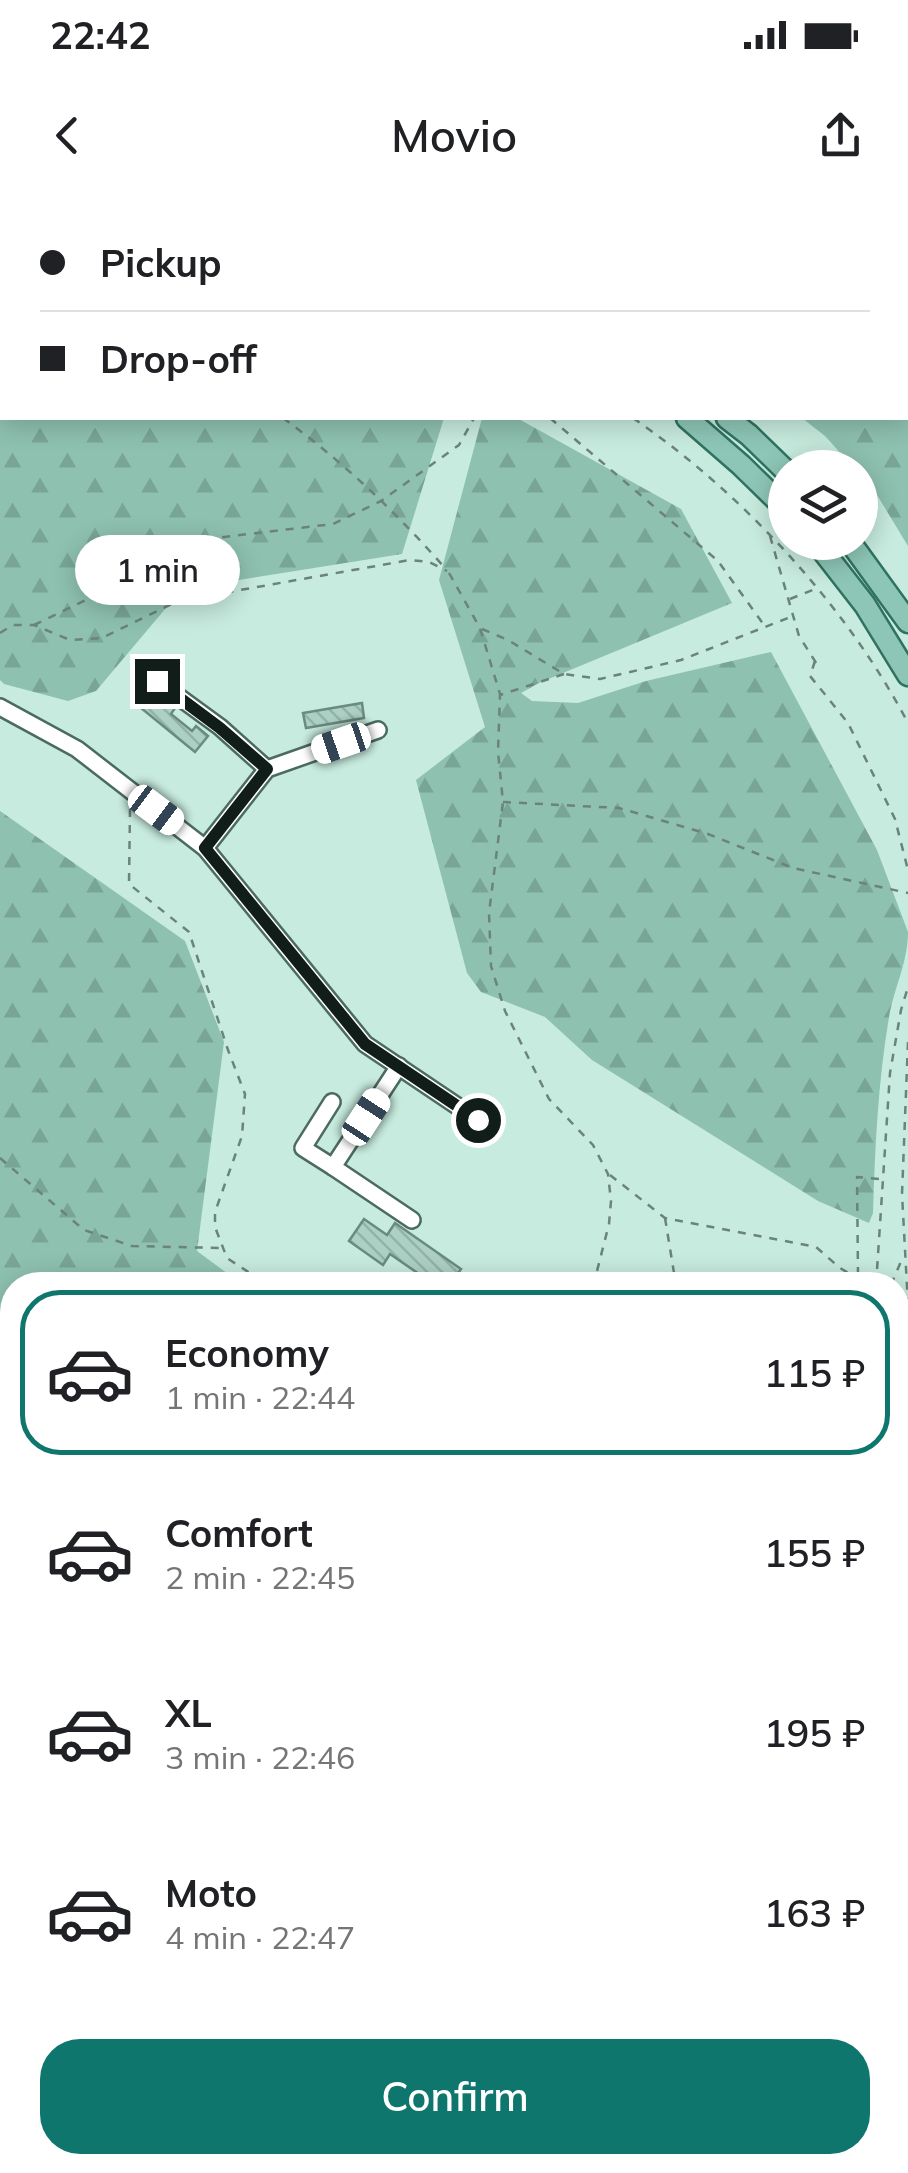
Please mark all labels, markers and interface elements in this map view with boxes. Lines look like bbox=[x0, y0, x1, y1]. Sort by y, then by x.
text: 22:42 bbox=[50, 11, 151, 59]
text: Movio bbox=[391, 107, 517, 163]
icon: back bbox=[40, 108, 95, 163]
icon: share bbox=[813, 108, 868, 163]
text: Pickup bbox=[100, 239, 222, 287]
text: Drop-off bbox=[100, 335, 257, 383]
map controls bbox=[768, 450, 878, 560]
button: layers bbox=[768, 450, 878, 560]
callout: 1 min bbox=[74, 536, 240, 606]
text: 1 min bbox=[116, 550, 199, 590]
route end bbox=[135, 659, 180, 704]
car bbox=[308, 719, 374, 767]
car bbox=[123, 780, 189, 840]
car bbox=[337, 1084, 395, 1150]
route start bbox=[456, 1098, 501, 1143]
icon: car bbox=[45, 1328, 135, 1418]
text: Economy bbox=[165, 1329, 329, 1377]
text: 115 ₽ bbox=[764, 1349, 865, 1397]
text: 1 min · 22:44 bbox=[165, 1377, 355, 1417]
icon: car bbox=[45, 1508, 135, 1598]
text: Comfort bbox=[165, 1509, 313, 1557]
text: 155 ₽ bbox=[764, 1529, 865, 1577]
text: 2 min · 22:45 bbox=[165, 1557, 355, 1597]
icon: car bbox=[45, 1688, 135, 1778]
text: XL bbox=[165, 1689, 212, 1737]
text: 195 ₽ bbox=[764, 1709, 865, 1757]
text: 3 min · 22:46 bbox=[165, 1737, 355, 1777]
icon: car bbox=[45, 1868, 135, 1958]
text: Moto bbox=[165, 1869, 257, 1917]
text: 163 ₽ bbox=[764, 1889, 865, 1937]
text: 4 min · 22:47 bbox=[165, 1917, 355, 1957]
button: Confirm bbox=[40, 2039, 870, 2154]

